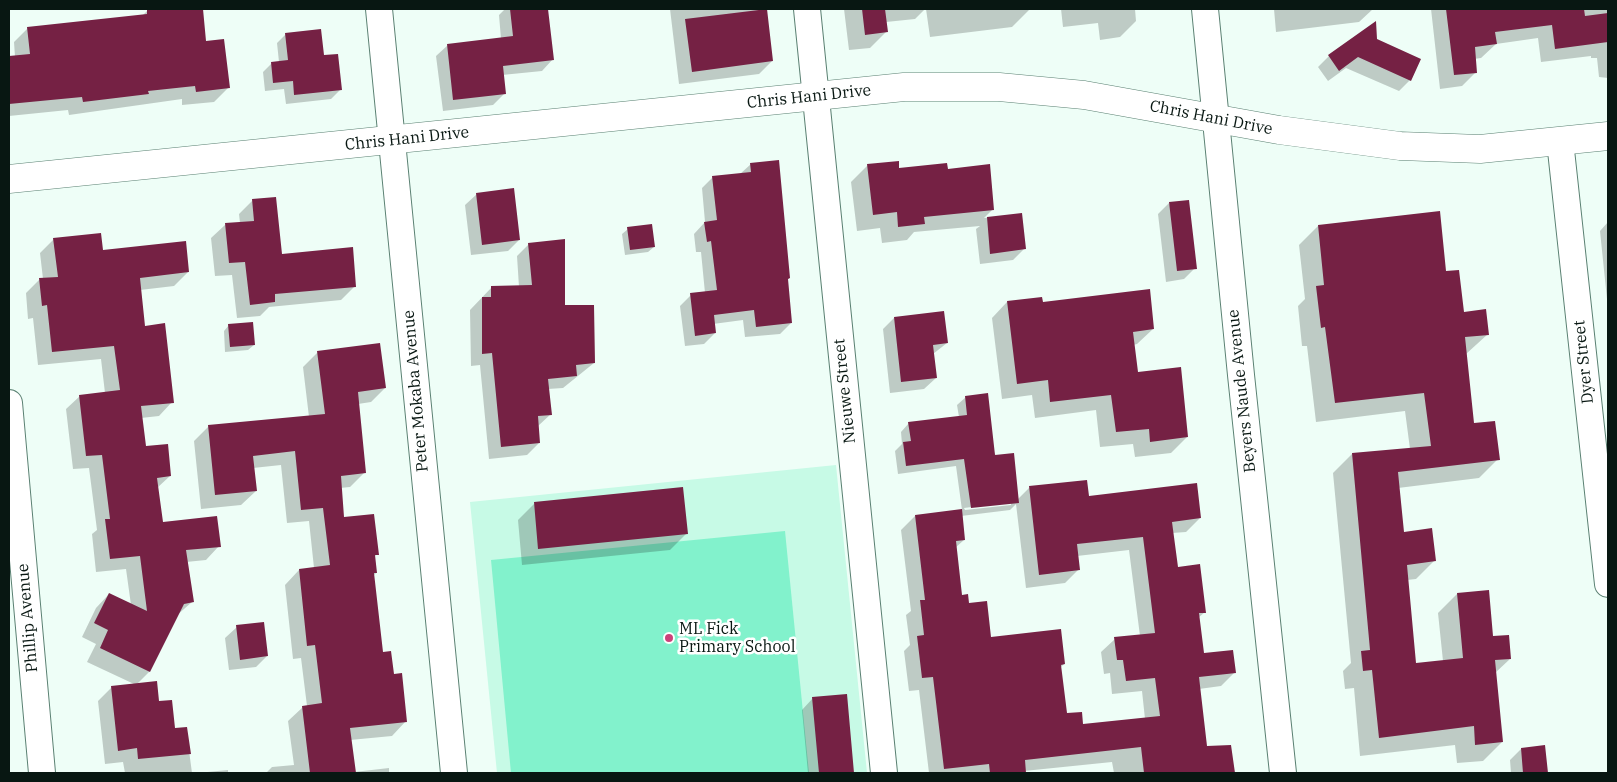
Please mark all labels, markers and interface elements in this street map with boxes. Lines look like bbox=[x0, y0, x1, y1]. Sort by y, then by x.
street label: Chris Hani Drive bbox=[746, 81, 872, 113]
street label: Chris Hani Drive bbox=[1148, 97, 1274, 139]
street label: Chris Hani Drive bbox=[344, 123, 470, 155]
street label: Beyers Naude Avenue bbox=[1224, 308, 1260, 474]
street label: Peter Mokaba Avenue bbox=[399, 309, 433, 473]
street label: Dyer Street bbox=[1570, 319, 1598, 405]
street label: Nieuwe Street bbox=[830, 338, 860, 444]
street label: Phillip Avenue bbox=[14, 563, 42, 673]
place label: ML Fick Primary School bbox=[679, 619, 795, 657]
marker: ML Fick Primary School bbox=[663, 632, 675, 644]

